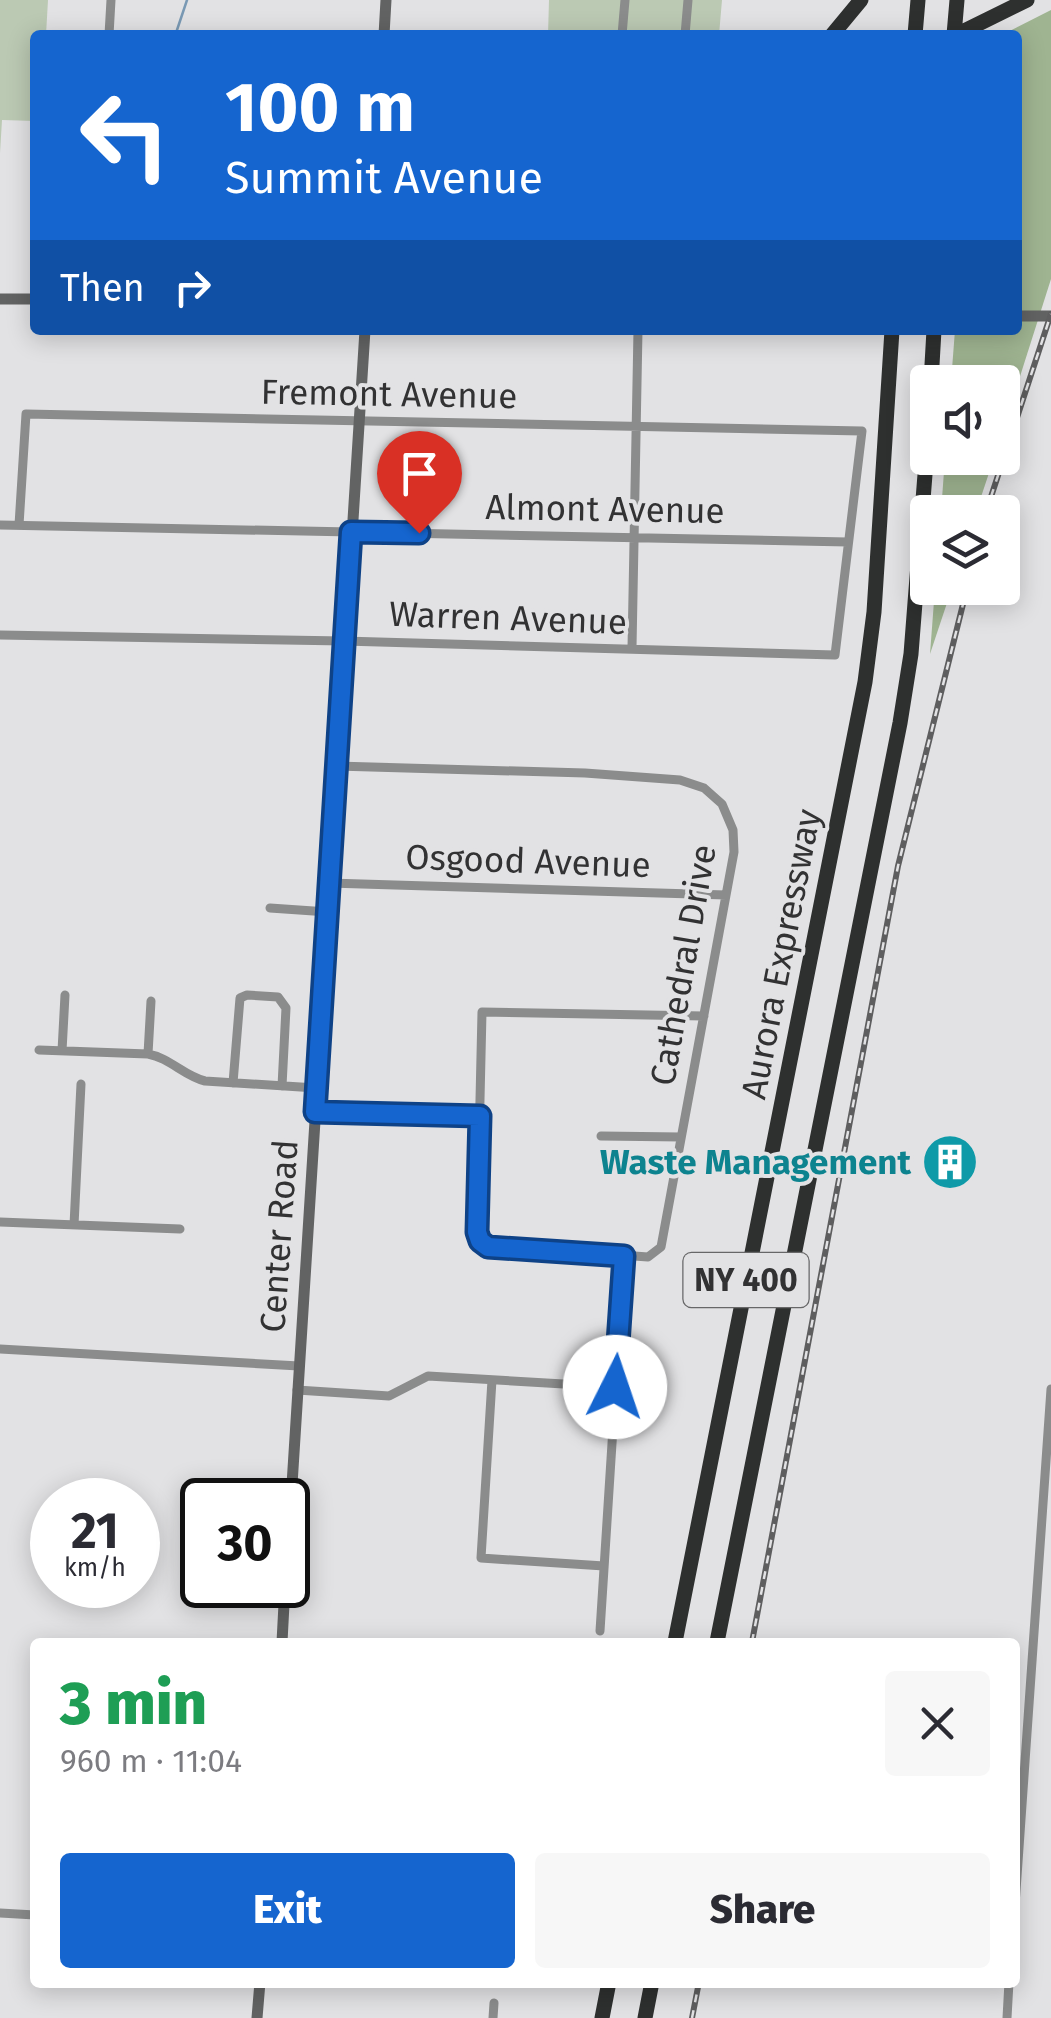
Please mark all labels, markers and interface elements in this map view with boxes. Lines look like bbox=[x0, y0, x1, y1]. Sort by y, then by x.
text: 100 m bbox=[225, 66, 415, 150]
icon: left bbox=[60, 70, 190, 200]
text: Summit Avenue bbox=[225, 151, 543, 205]
icon: right bbox=[165, 260, 220, 315]
text: Then bbox=[60, 265, 145, 311]
map controls bbox=[910, 365, 1020, 605]
button: sound bbox=[910, 365, 1020, 475]
street label: Fremont Avenue bbox=[260, 371, 518, 417]
pin bbox=[377, 431, 462, 534]
icon: arrive bbox=[392, 446, 447, 501]
street label: Almont Avenue bbox=[485, 486, 725, 532]
button: layers bbox=[910, 495, 1020, 605]
street label: Warren Avenue bbox=[388, 593, 628, 643]
street label: Aurora Expressway bbox=[732, 805, 830, 1103]
street label: Osgood Avenue bbox=[405, 836, 651, 886]
street label: Cathedral Drive bbox=[641, 841, 725, 1089]
building icon: Waste Management bbox=[920, 1132, 980, 1192]
street label: Center Road bbox=[251, 1138, 307, 1334]
place label: Waste Management bbox=[600, 1141, 911, 1183]
road number: NY 400 bbox=[684, 1253, 808, 1307]
position arrow bbox=[563, 1335, 667, 1439]
speed limit sign: 30 bbox=[180, 1478, 310, 1608]
text: 21 bbox=[71, 1501, 119, 1561]
text: km/h bbox=[64, 1553, 126, 1583]
text: 3 min bbox=[60, 1668, 207, 1740]
button: close bbox=[885, 1671, 990, 1776]
text: 960 m · 11:04 bbox=[60, 1742, 242, 1780]
button: Exit bbox=[60, 1853, 515, 1968]
button: Share bbox=[535, 1853, 990, 1968]

